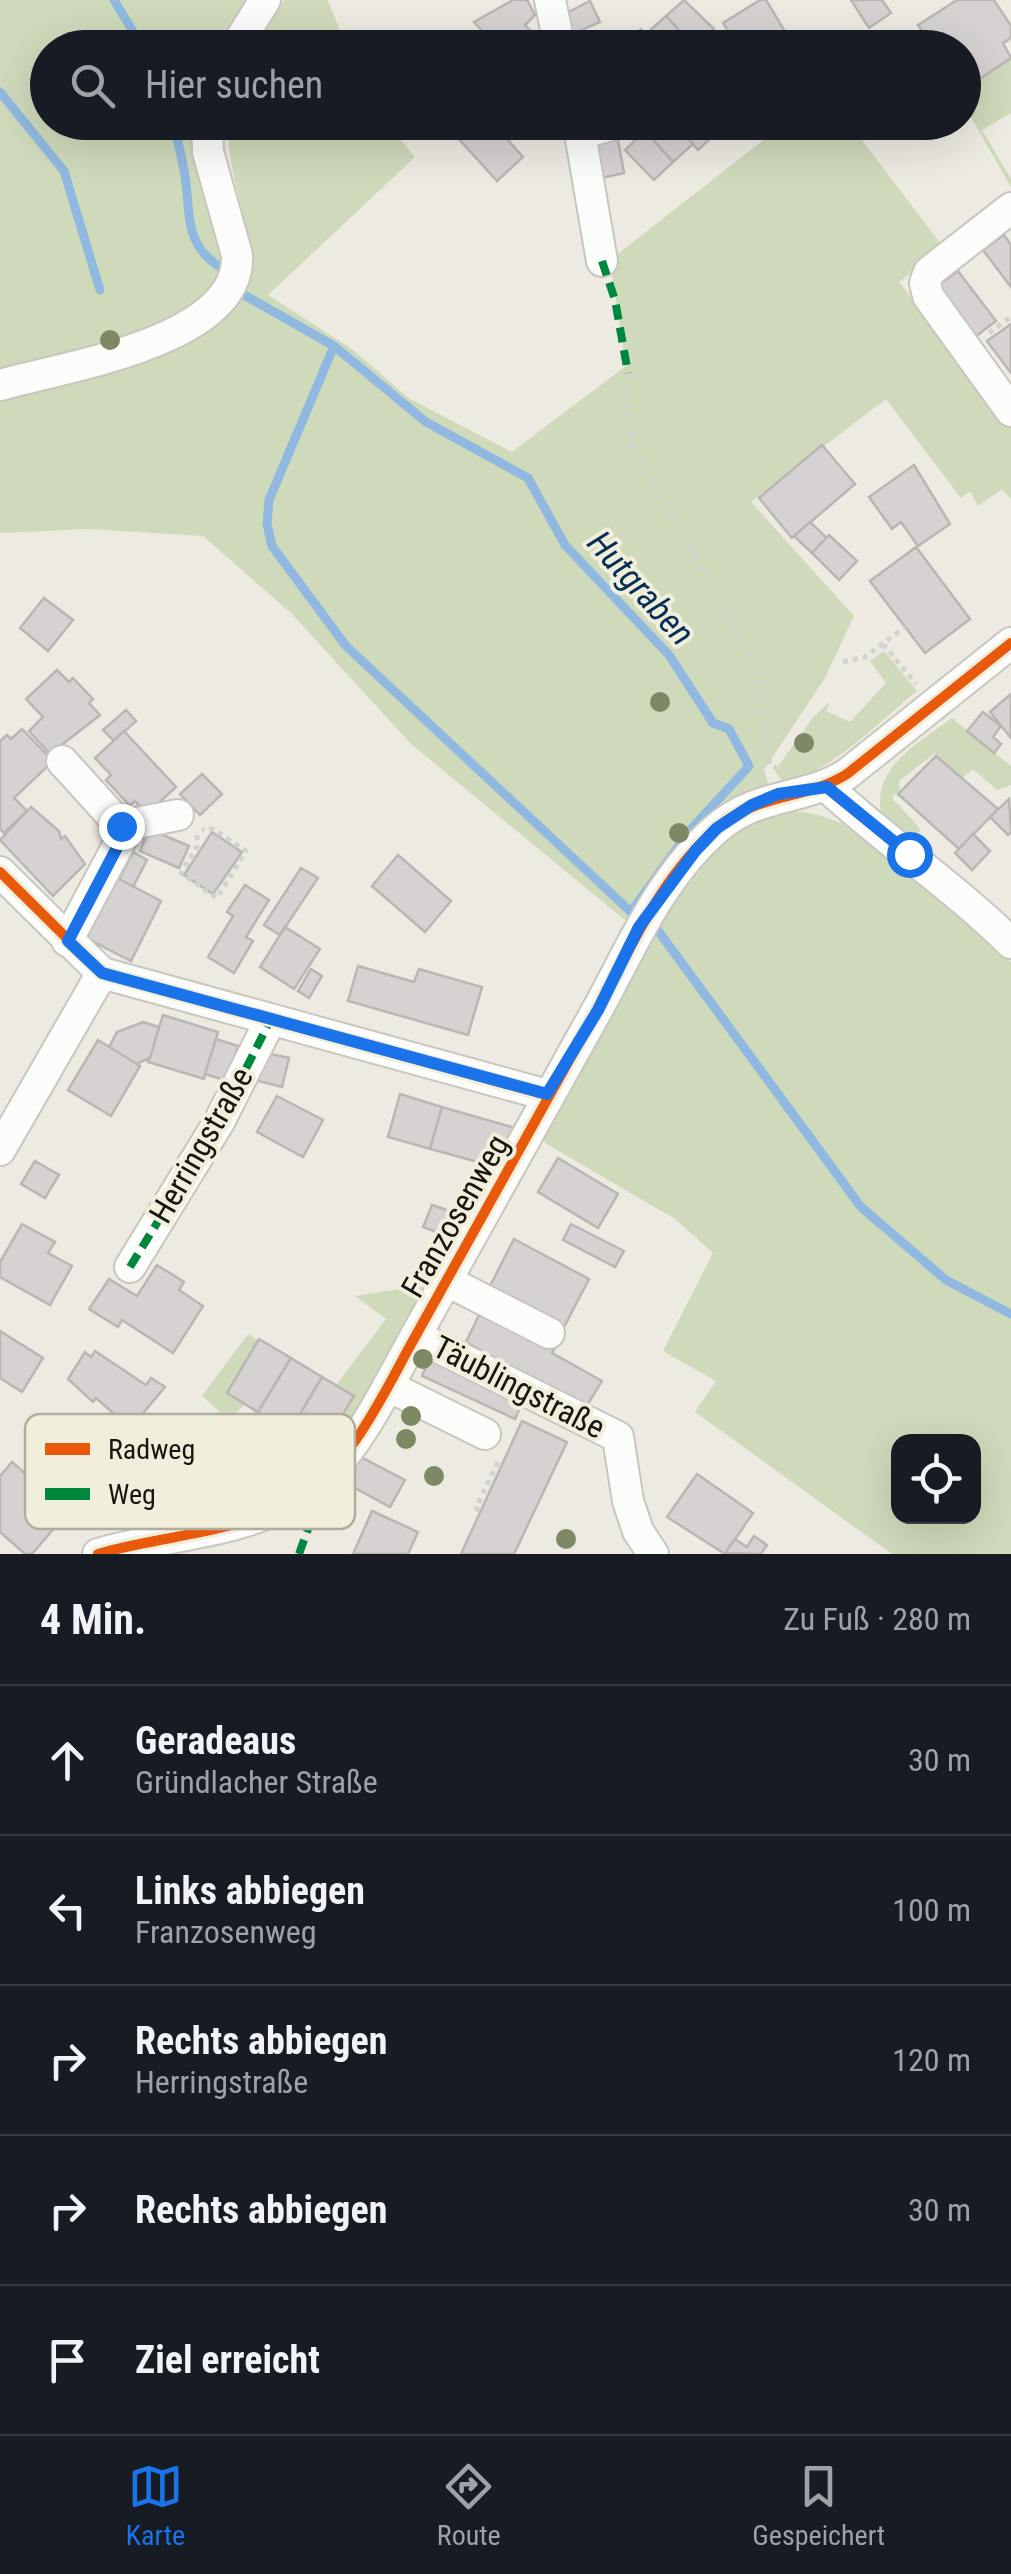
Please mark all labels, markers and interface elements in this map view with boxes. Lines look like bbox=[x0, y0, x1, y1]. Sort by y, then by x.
search box bbox=[30, 30, 981, 140]
icon: search bbox=[65, 58, 120, 113]
text: Hier suchen bbox=[145, 63, 323, 107]
water label: Hutgraben bbox=[579, 523, 702, 654]
route end bbox=[99, 804, 145, 850]
route start bbox=[887, 832, 933, 878]
street label: Herringstraße bbox=[141, 1061, 261, 1229]
street label: Franzosenweg bbox=[393, 1128, 517, 1304]
street label: Täublingstraße bbox=[427, 1327, 611, 1447]
legend bbox=[25, 1414, 355, 1529]
text: Radweg bbox=[108, 1433, 195, 1466]
map controls bbox=[891, 1434, 981, 1524]
button: locate bbox=[891, 1434, 981, 1524]
text: Weg bbox=[108, 1478, 156, 1511]
text: 4 Min. bbox=[40, 1595, 146, 1644]
text: Zu Fuß · 280 m bbox=[783, 1600, 971, 1638]
text: Geradeaus bbox=[135, 1719, 296, 1763]
icon: ahead bbox=[40, 1733, 95, 1788]
text: 30 m bbox=[908, 1741, 971, 1779]
text: Gründlacher Straße bbox=[135, 1763, 378, 1801]
text: Links abbiegen bbox=[135, 1869, 365, 1913]
icon: left bbox=[40, 1883, 95, 1938]
text: 100 m bbox=[892, 1891, 971, 1929]
text: Franzosenweg bbox=[135, 1913, 316, 1951]
text: Rechts abbiegen bbox=[135, 2019, 387, 2063]
icon: right bbox=[40, 2033, 95, 2088]
text: 120 m bbox=[892, 2041, 971, 2079]
text: Herringstraße bbox=[135, 2063, 308, 2101]
icon: right bbox=[40, 2183, 95, 2238]
text: Rechts abbiegen bbox=[135, 2188, 387, 2232]
text: 30 m bbox=[908, 2191, 971, 2229]
icon: arrive bbox=[40, 2333, 95, 2388]
text: Ziel erreicht bbox=[135, 2338, 320, 2382]
tab: Karte bbox=[126, 2459, 185, 2552]
tab: Route bbox=[437, 2459, 501, 2552]
tab: Gespeichert bbox=[752, 2459, 885, 2552]

